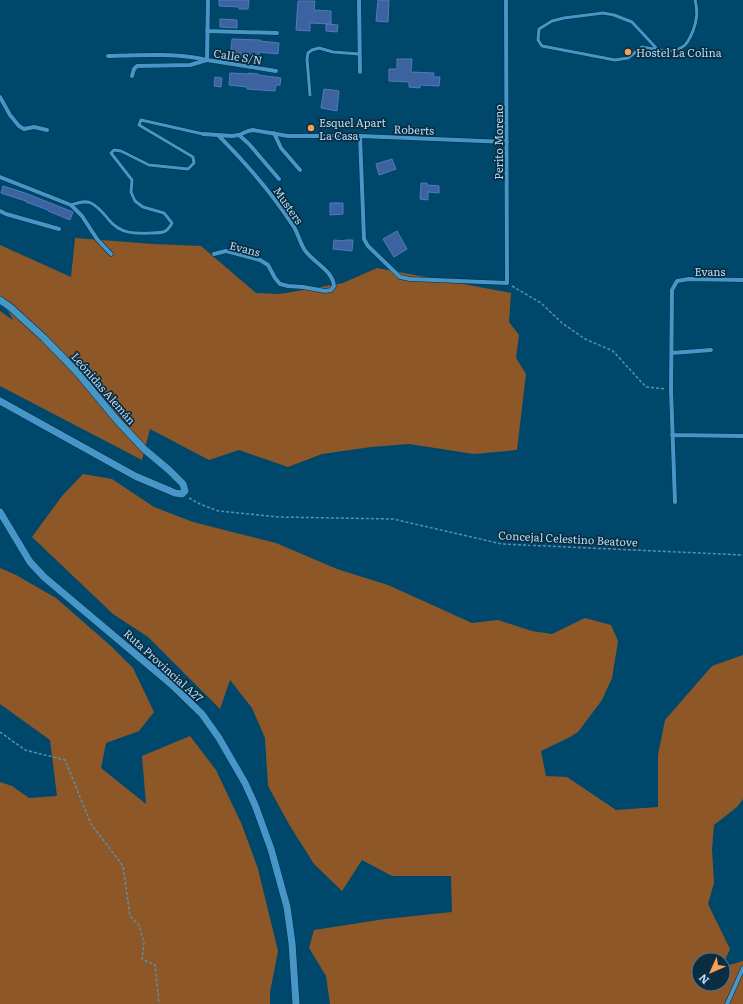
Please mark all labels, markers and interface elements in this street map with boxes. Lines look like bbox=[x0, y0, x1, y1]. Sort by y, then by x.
street label: Calle S/N bbox=[212, 44, 264, 68]
place label: Hostel La Colina bbox=[636, 44, 722, 60]
marker: Hostel La Colina bbox=[623, 47, 633, 57]
street label: Perito Moreno bbox=[490, 104, 506, 180]
place label: Esquel Apart La Casa bbox=[319, 114, 387, 143]
street label: Roberts bbox=[394, 120, 435, 138]
marker: Esquel Apart La Casa bbox=[306, 123, 316, 133]
street label: Musters bbox=[270, 183, 308, 227]
street label: Evans bbox=[228, 236, 262, 260]
street label: Evans bbox=[694, 263, 726, 279]
street label: Leónidas Alemán bbox=[68, 349, 140, 427]
street label: Concejal Celestino Beatove bbox=[498, 526, 639, 550]
street label: Ruta Provincial A27 bbox=[121, 625, 208, 705]
north arrow bbox=[691, 952, 731, 992]
text: N bbox=[694, 971, 712, 989]

